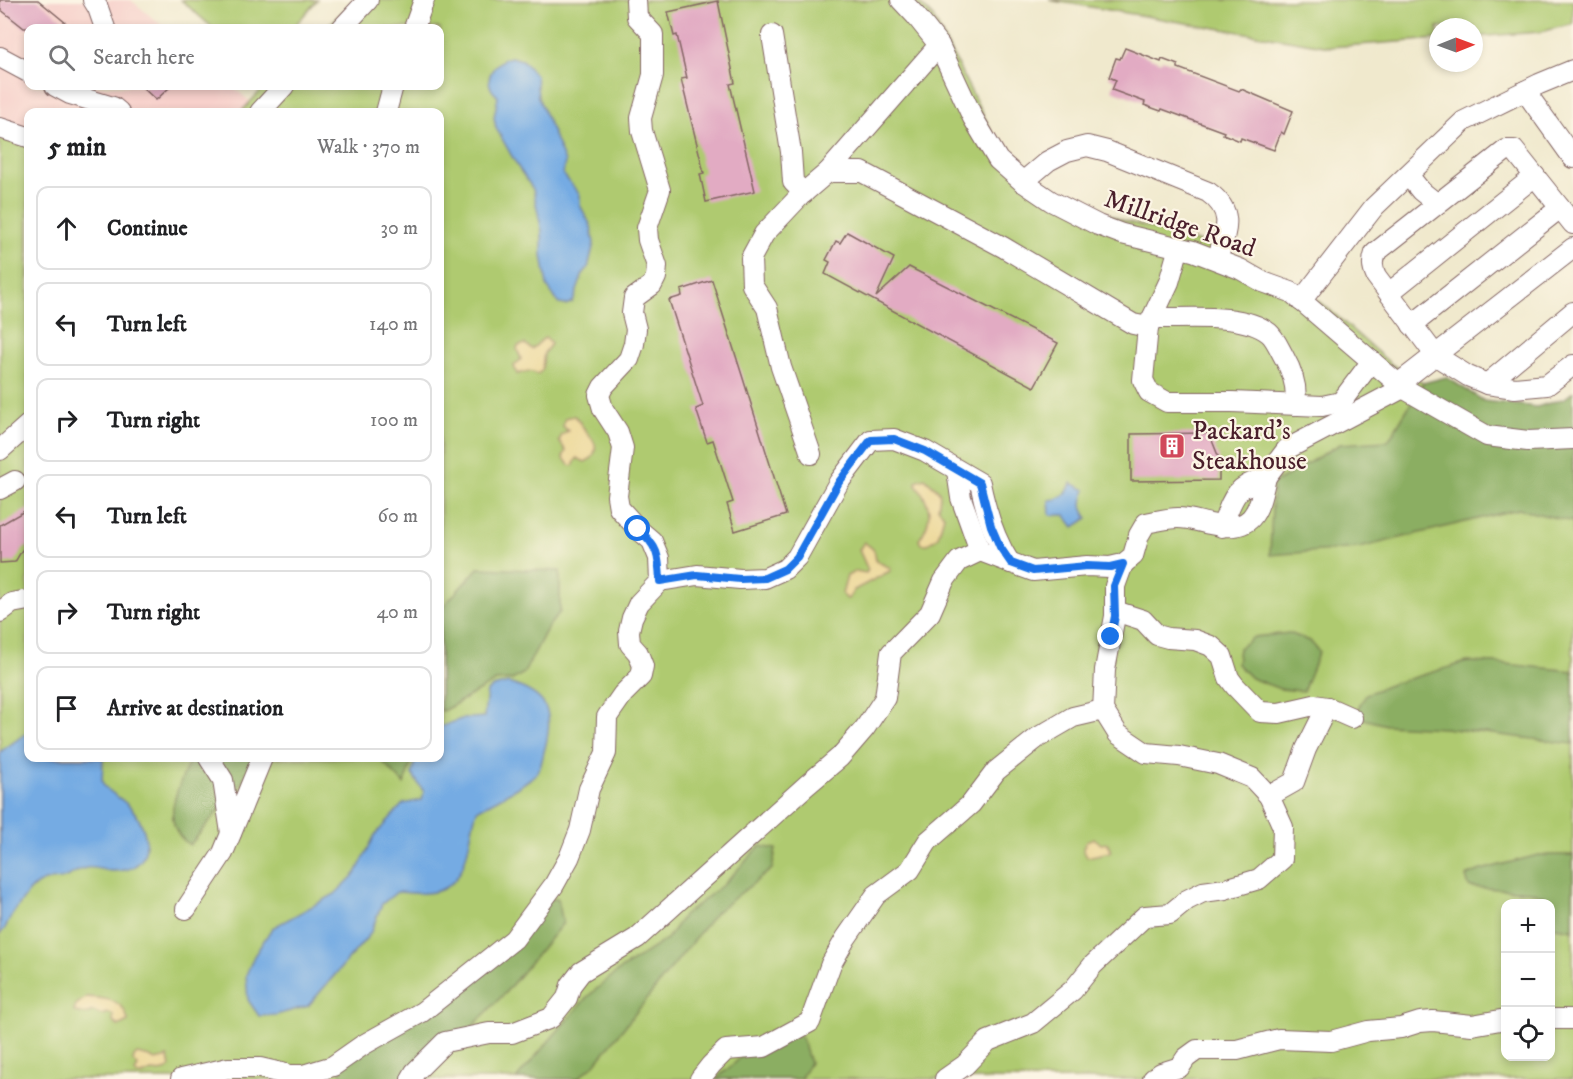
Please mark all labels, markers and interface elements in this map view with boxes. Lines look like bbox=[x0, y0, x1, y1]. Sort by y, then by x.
north arrow bbox=[1429, 18, 1483, 72]
search box bbox=[24, 24, 444, 90]
icon: search bbox=[45, 41, 78, 74]
text: Search here bbox=[93, 44, 195, 71]
text: 5 min bbox=[48, 131, 106, 164]
text: Walk · 370 m bbox=[317, 135, 420, 160]
street label: Millridge Road bbox=[1100, 183, 1260, 265]
icon: ahead bbox=[50, 212, 83, 245]
text: Continue bbox=[107, 215, 188, 242]
text: 30 m bbox=[380, 216, 418, 241]
icon: left bbox=[50, 308, 83, 341]
text: Turn left bbox=[107, 311, 187, 338]
text: 140 m bbox=[369, 312, 418, 337]
icon: right bbox=[50, 404, 83, 437]
text: Turn right bbox=[107, 407, 200, 434]
text: 100 m bbox=[370, 408, 418, 433]
place label: Packard's Steakhouse bbox=[1192, 415, 1307, 478]
building icon: Packard's Steakhouse bbox=[1157, 431, 1187, 461]
icon: left bbox=[50, 500, 83, 533]
text: Turn left bbox=[107, 503, 187, 530]
text: 60 m bbox=[378, 504, 418, 529]
route start bbox=[624, 515, 650, 541]
icon: right bbox=[50, 596, 83, 629]
text: Turn right bbox=[107, 599, 200, 626]
text: 40 m bbox=[376, 600, 418, 625]
route end bbox=[1097, 623, 1123, 649]
icon: arrive bbox=[50, 692, 83, 725]
text: Arrive at destination bbox=[107, 695, 284, 722]
map controls bbox=[1501, 899, 1555, 1061]
button: + bbox=[1501, 899, 1555, 953]
button: − bbox=[1501, 953, 1555, 1007]
button: locate bbox=[1501, 1007, 1555, 1061]

